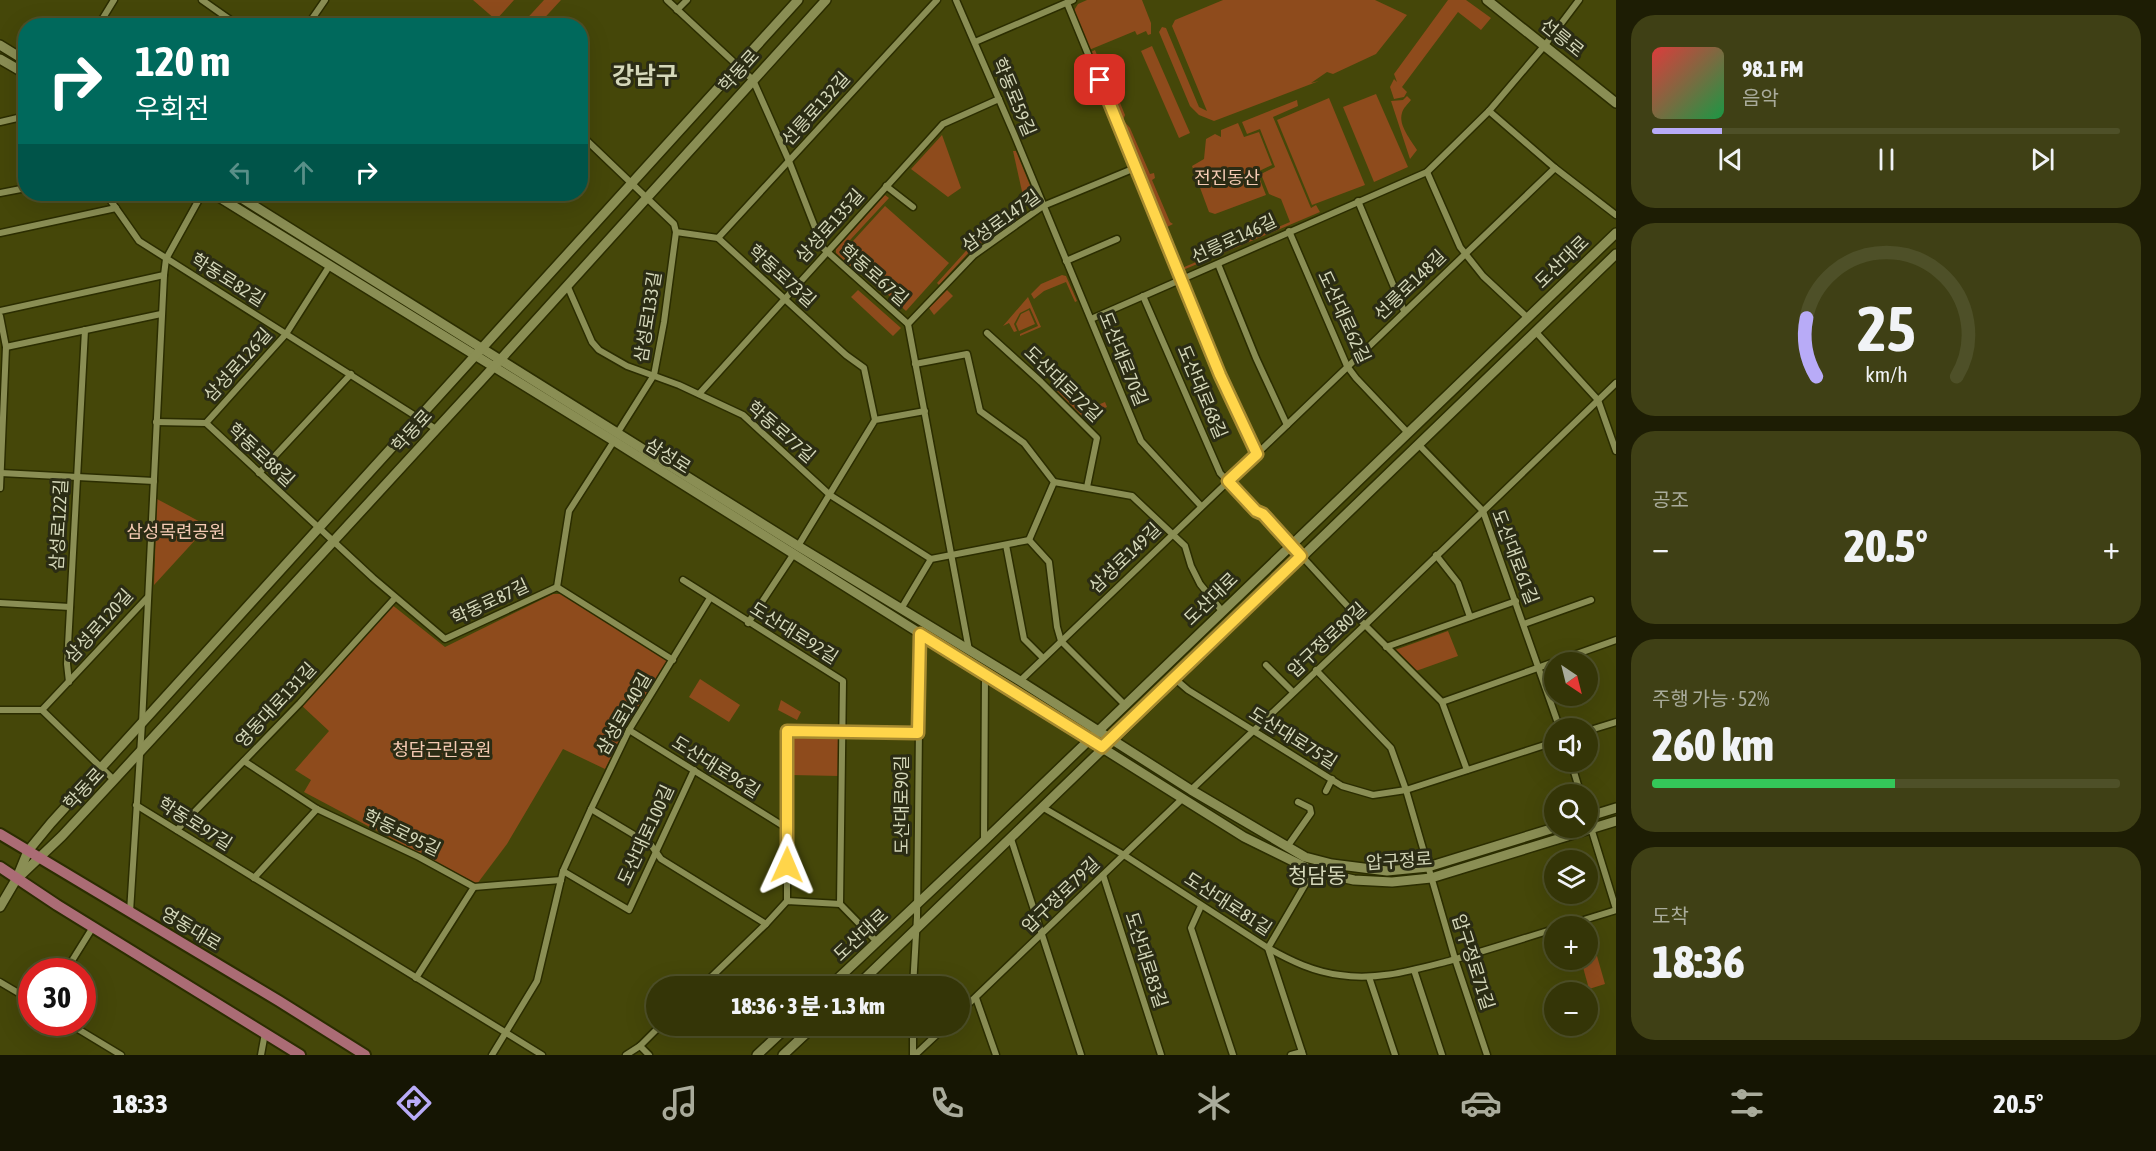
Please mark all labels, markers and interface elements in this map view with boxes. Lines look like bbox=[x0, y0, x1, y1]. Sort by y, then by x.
street label: 선릉로 bbox=[1536, 14, 1588, 61]
text: 120 m bbox=[135, 37, 230, 85]
icon: right bbox=[36, 42, 114, 120]
street label: 학동로 bbox=[714, 45, 763, 96]
street label: 학동로59길 bbox=[989, 54, 1040, 139]
pin bbox=[1074, 54, 1125, 105]
text: 98.1 FM bbox=[1742, 56, 1804, 82]
district label: 강남구 bbox=[612, 62, 678, 89]
icon: arrive bbox=[1083, 63, 1116, 96]
street label: 선릉로132길 bbox=[777, 68, 854, 150]
text: 음악 bbox=[1742, 86, 1779, 109]
text: 우회전 bbox=[135, 93, 210, 124]
icon: previous bbox=[1714, 143, 1747, 176]
icon: pause bbox=[1870, 143, 1903, 176]
icon: next bbox=[2026, 143, 2059, 176]
icon: left bbox=[224, 156, 257, 189]
icon: ahead bbox=[287, 156, 320, 189]
icon: right bbox=[350, 156, 383, 189]
park label: 전진동산 bbox=[1194, 167, 1260, 188]
street label: 삼성로135길 bbox=[791, 185, 868, 267]
street label: 삼성로147길 bbox=[957, 185, 1044, 256]
street label: 선릉로146길 bbox=[1188, 210, 1280, 267]
street label: 도산대로 bbox=[1531, 231, 1593, 292]
street label: 학동로67길 bbox=[836, 239, 913, 310]
street label: 학동로73길 bbox=[744, 240, 820, 311]
street label: 선릉로148길 bbox=[1369, 245, 1450, 324]
street label: 학동로82길 bbox=[187, 249, 269, 311]
street label: 도산대로62길 bbox=[1314, 267, 1375, 366]
street label: 삼성로133길 bbox=[630, 270, 665, 364]
text: 25 bbox=[1857, 293, 1915, 364]
street label: 도산대로70길 bbox=[1095, 309, 1152, 409]
street label: 삼성로126길 bbox=[199, 324, 276, 406]
street label: 도산대로72길 bbox=[1020, 341, 1107, 426]
street label: 도산대로68길 bbox=[1173, 342, 1232, 442]
text: km/h bbox=[1865, 362, 1907, 387]
street label: 학동로77길 bbox=[743, 396, 820, 467]
street label: 학동로 bbox=[387, 405, 436, 456]
street label: 학동로88길 bbox=[224, 419, 299, 491]
street label: 삼성로 bbox=[642, 434, 695, 478]
street label: 삼성로122길 bbox=[46, 479, 71, 571]
text: 공조 bbox=[1652, 488, 1689, 511]
street label: 도산대로61길 bbox=[1488, 507, 1543, 607]
street label: 삼성로149길 bbox=[1084, 518, 1165, 597]
text: 20.5° bbox=[1844, 520, 1928, 572]
park label: 삼성목련공원 bbox=[126, 521, 226, 542]
text: − bbox=[1652, 528, 1669, 566]
text: + bbox=[2103, 528, 2120, 566]
street label: 도산대로 bbox=[1180, 568, 1242, 629]
street label: 학동로87길 bbox=[448, 574, 532, 629]
street label: 삼성로120길 bbox=[60, 585, 137, 667]
street label: 도산대로92길 bbox=[746, 597, 842, 668]
street label: 압구정로80길 bbox=[1283, 598, 1370, 681]
north arrow bbox=[1544, 652, 1598, 706]
map controls bbox=[1544, 652, 1598, 1036]
street label: 영동대로131길 bbox=[231, 658, 320, 751]
street label: 삼성로140길 bbox=[592, 669, 656, 759]
text: 주행 가능 · 52% bbox=[1652, 687, 1769, 710]
street label: 도산대로75길 bbox=[1245, 702, 1341, 773]
button: sound bbox=[1544, 718, 1598, 772]
text: 260 km bbox=[1652, 719, 1774, 771]
street label: 도산대로96길 bbox=[668, 731, 764, 802]
park label: 청담근린공원 bbox=[392, 739, 492, 760]
street label: 도산대로90길 bbox=[891, 755, 912, 855]
street label: 학동로 bbox=[59, 763, 108, 814]
street label: 도산대로100길 bbox=[613, 781, 678, 888]
button: search bbox=[1544, 784, 1598, 838]
street label: 학동로97길 bbox=[154, 793, 236, 855]
street label: 학동로95길 bbox=[360, 805, 444, 860]
position arrow bbox=[755, 833, 819, 897]
street label: 압구정로 bbox=[1365, 848, 1433, 873]
button: layers bbox=[1544, 850, 1598, 904]
street label: 압구정로79길 bbox=[1017, 852, 1104, 937]
district label: 청담동 bbox=[1288, 863, 1346, 887]
street label: 도산대로81길 bbox=[1181, 868, 1276, 940]
street label: 영동대로 bbox=[157, 903, 225, 955]
street label: 도산대로 bbox=[829, 904, 892, 965]
text: 도착 bbox=[1652, 904, 1689, 927]
street label: 도산대로83길 bbox=[1121, 909, 1172, 1011]
street label: 압구정로71길 bbox=[1448, 911, 1499, 1013]
button: + bbox=[1544, 916, 1598, 970]
text: 18:36 bbox=[1652, 936, 1745, 988]
speed limit sign: 30 bbox=[18, 958, 96, 1036]
button: − bbox=[1544, 982, 1598, 1036]
text: 18:36 · 3 분 · 1.3 km bbox=[731, 993, 885, 1019]
icon: directions bbox=[393, 1082, 435, 1124]
icon: music bbox=[659, 1082, 701, 1124]
icon: phone bbox=[926, 1082, 968, 1124]
icon: climate bbox=[1193, 1082, 1235, 1124]
icon: car bbox=[1460, 1082, 1502, 1124]
icon: filters bbox=[1726, 1082, 1768, 1124]
text: 18:33 bbox=[112, 1088, 168, 1119]
text: 20.5° bbox=[1993, 1088, 2044, 1119]

